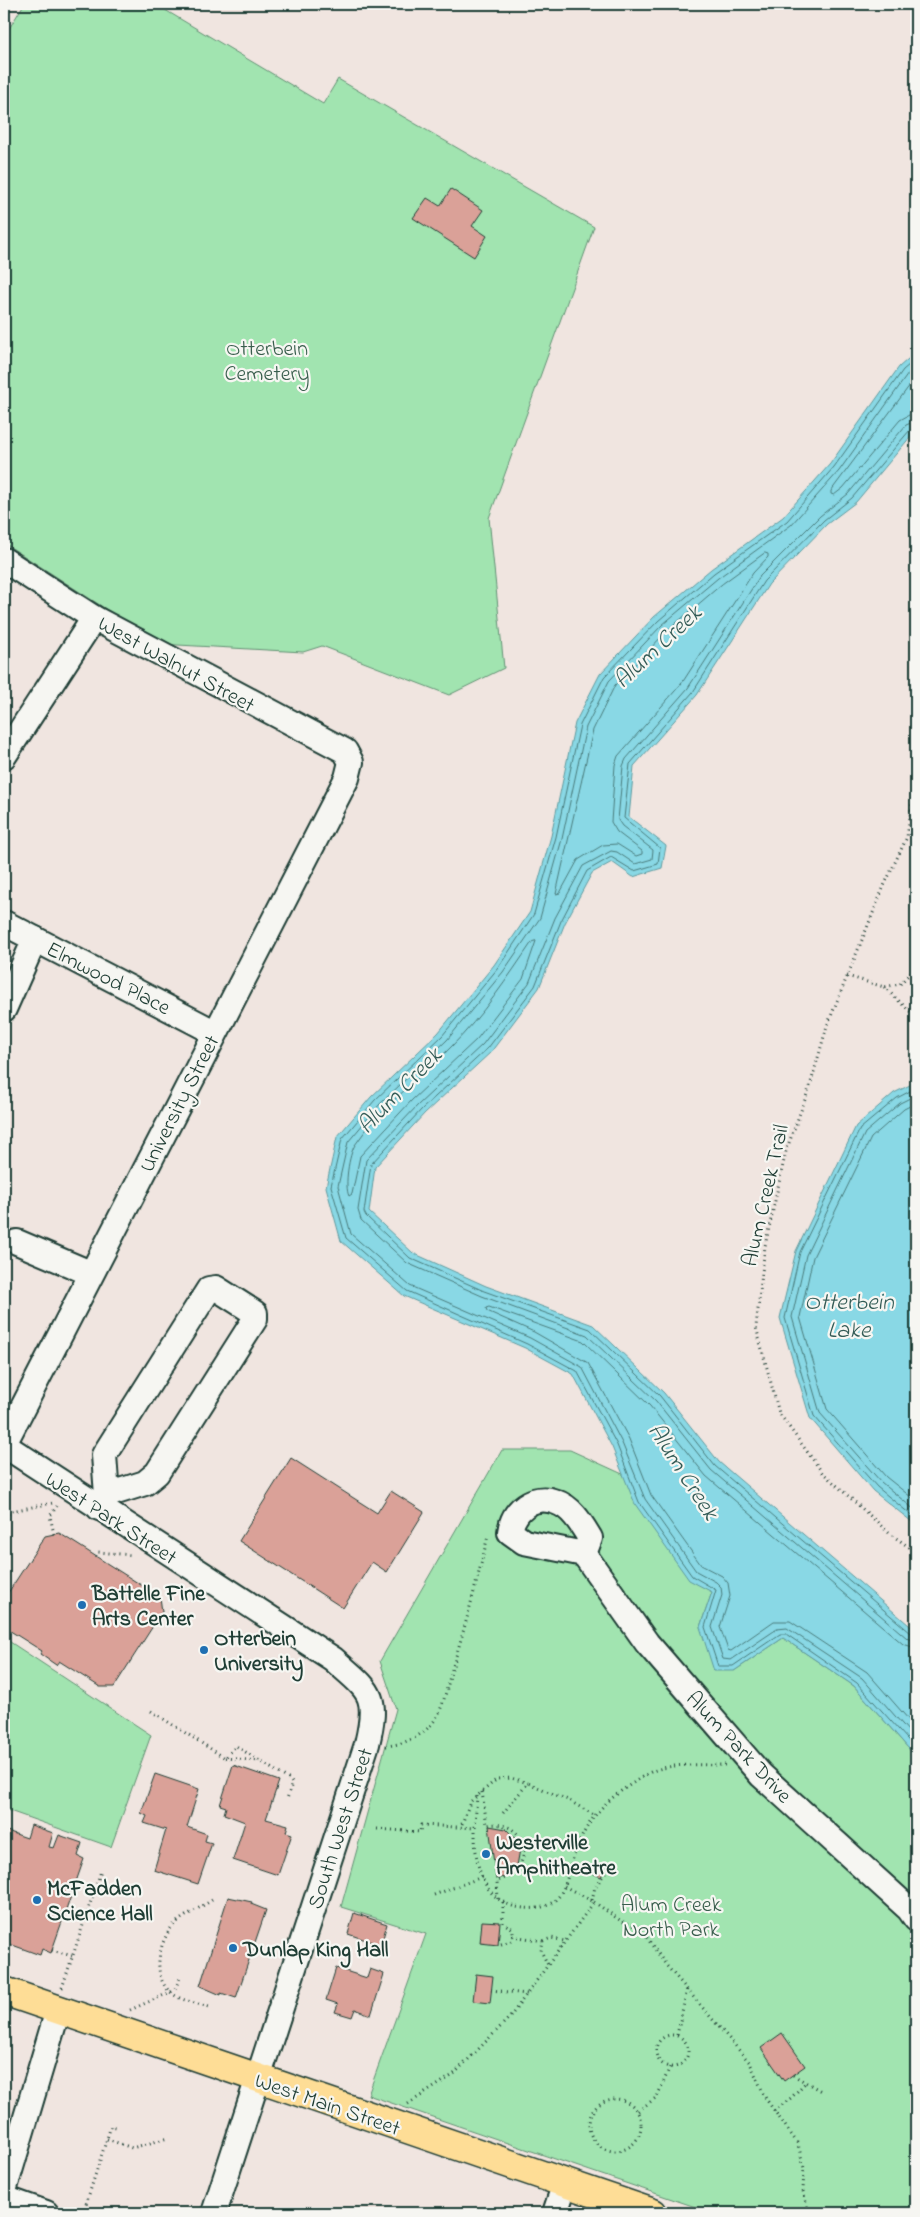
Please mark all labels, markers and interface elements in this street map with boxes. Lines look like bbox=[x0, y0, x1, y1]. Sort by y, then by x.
park label: Otterbein Cemetery bbox=[224, 334, 310, 392]
water label: Alum Creek bbox=[607, 597, 712, 698]
street label: West Walnut Street bbox=[91, 609, 260, 722]
street label: Elmwood Place bbox=[40, 935, 175, 1025]
street label: University Street bbox=[132, 1030, 230, 1179]
water label: Alum Creek bbox=[350, 1039, 453, 1143]
street label: Alum Creek Trail bbox=[735, 1121, 799, 1270]
water label: Otterbein Lake bbox=[804, 1286, 895, 1349]
water label: Alum Creek bbox=[637, 1417, 727, 1529]
street label: West Park Street bbox=[38, 1465, 183, 1575]
place label: Battelle Fine Arts Center bbox=[91, 1579, 206, 1636]
marker: Battelle Fine Arts Center bbox=[76, 1599, 88, 1611]
place label: Otterbein University bbox=[214, 1624, 303, 1682]
marker: Otterbein University bbox=[198, 1644, 210, 1656]
street label: Alum Park Drive bbox=[677, 1685, 799, 1812]
street label: South West Street bbox=[301, 1744, 383, 1914]
place label: Westerville Amphitheatre bbox=[496, 1828, 617, 1885]
marker: Westerville Amphitheatre bbox=[480, 1848, 492, 1860]
place label: McFadden Science Hall bbox=[47, 1874, 153, 1931]
park label: Alum Creek North Park bbox=[621, 1890, 722, 1947]
marker: McFadden Science Hall bbox=[31, 1894, 43, 1906]
place label: Dunlap King Hall bbox=[242, 1935, 389, 1968]
marker: Dunlap King Hall bbox=[227, 1942, 239, 1954]
street label: West Main Street bbox=[250, 2066, 405, 2146]

